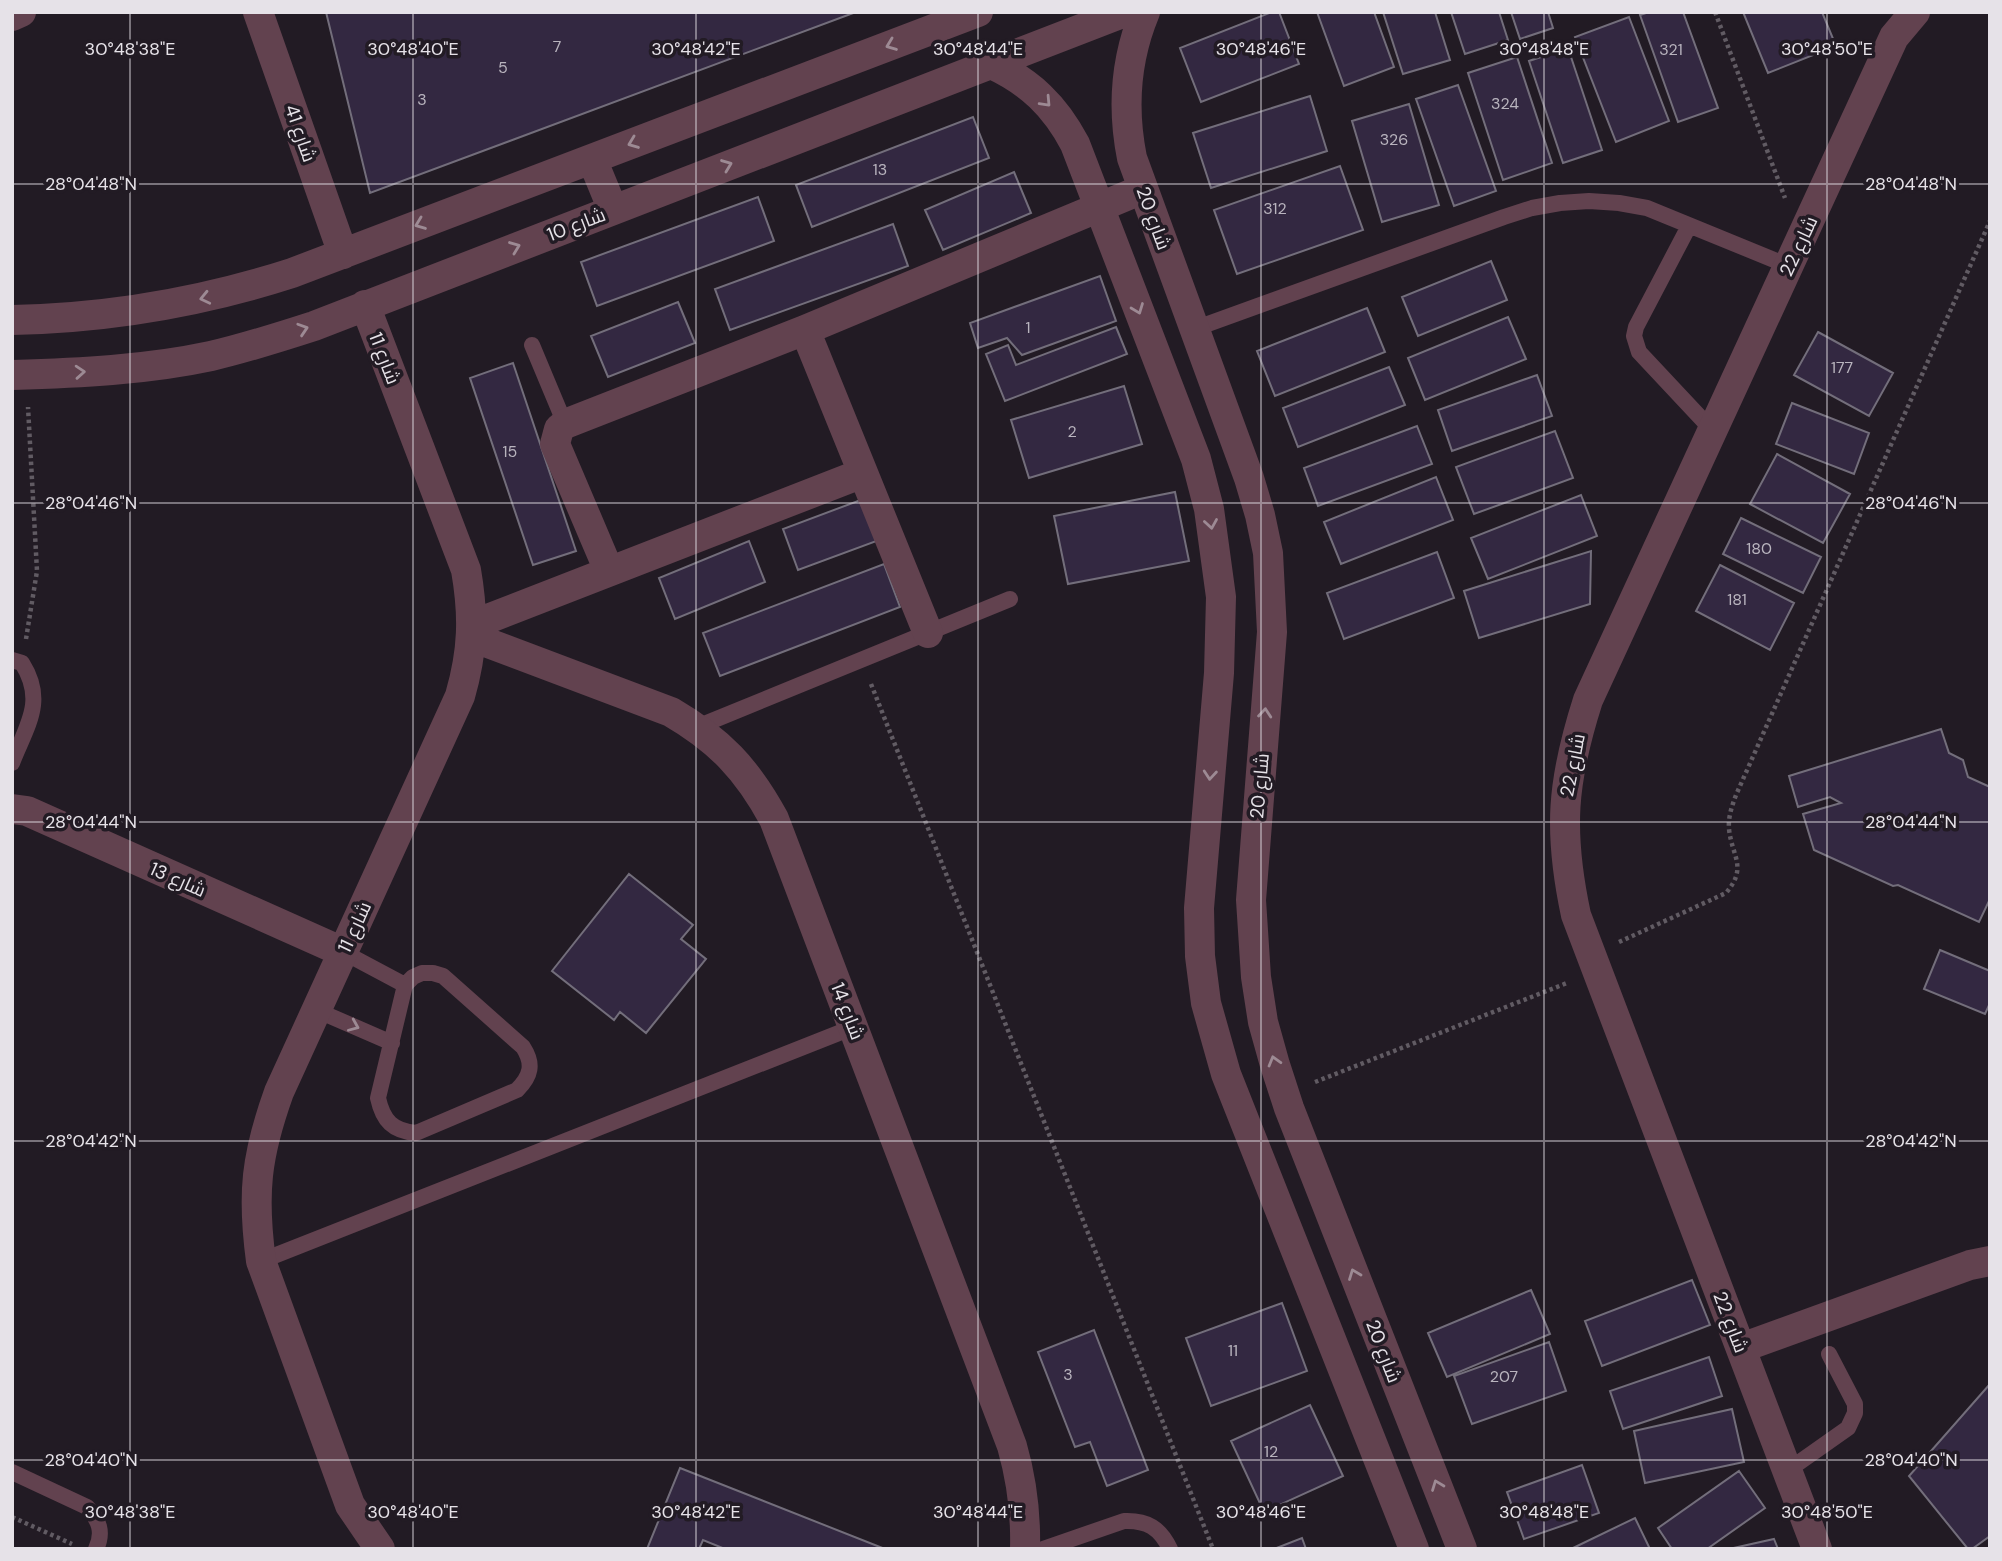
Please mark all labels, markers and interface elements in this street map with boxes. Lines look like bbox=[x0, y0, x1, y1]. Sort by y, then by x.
house number: 7 bbox=[553, 36, 561, 57]
text: 30°48'38"E bbox=[85, 37, 175, 61]
text: 30°48'40"E bbox=[367, 37, 459, 61]
text: 30°48'42"E bbox=[651, 37, 741, 61]
one-way arrow bbox=[886, 37, 898, 51]
text: 30°48'44"E bbox=[933, 37, 1023, 61]
text: 30°48'46"E bbox=[1216, 37, 1306, 61]
text: 30°48'48"E bbox=[1499, 37, 1589, 61]
text: 30°48'50"E bbox=[1781, 37, 1873, 61]
house number: 321 bbox=[1659, 39, 1683, 60]
house number: 5 bbox=[498, 57, 508, 78]
house number: 3 bbox=[417, 89, 427, 110]
house number: 324 bbox=[1491, 93, 1519, 114]
one-way arrow bbox=[1038, 94, 1051, 107]
street label: شارع 41 bbox=[278, 101, 322, 166]
house number: 326 bbox=[1380, 129, 1408, 150]
one-way arrow bbox=[627, 135, 639, 149]
house number: 13 bbox=[873, 159, 887, 180]
one-way arrow bbox=[721, 160, 733, 174]
text: 28°04'48"N bbox=[45, 172, 137, 196]
text: 28°04'48"N bbox=[1865, 172, 1957, 196]
street label: شارع 20 bbox=[1130, 183, 1176, 254]
house number: 312 bbox=[1263, 198, 1287, 219]
street label: شارع 10 bbox=[543, 202, 609, 248]
street label: شارع 22 bbox=[1774, 212, 1824, 281]
one-way arrow bbox=[415, 216, 427, 230]
one-way arrow bbox=[509, 241, 521, 255]
one-way arrow bbox=[199, 290, 211, 304]
one-way arrow bbox=[1129, 303, 1143, 315]
house number: 1 bbox=[1026, 317, 1031, 338]
one-way arrow bbox=[296, 323, 309, 337]
street label: شارع 11 bbox=[362, 329, 406, 388]
house number: 177 bbox=[1831, 357, 1853, 378]
one-way arrow bbox=[75, 364, 86, 379]
house number: 2 bbox=[1067, 421, 1077, 442]
house number: 15 bbox=[503, 441, 517, 462]
text: 28°04'46"N bbox=[45, 491, 137, 515]
text: 28°04'46"N bbox=[1865, 491, 1957, 515]
one-way arrow bbox=[1204, 518, 1219, 530]
house number: 180 bbox=[1746, 538, 1772, 559]
house number: 181 bbox=[1727, 589, 1747, 610]
one-way arrow bbox=[1257, 708, 1272, 719]
street label: شارع 22 bbox=[1554, 731, 1592, 799]
street label: شارع 20 bbox=[1244, 752, 1276, 820]
one-way arrow bbox=[1203, 770, 1218, 781]
text: 28°04'44"N bbox=[45, 810, 137, 834]
text: 28°04'44"N bbox=[1865, 810, 1957, 834]
street label: شارع 13 bbox=[145, 856, 210, 904]
street label: شارع 11 bbox=[332, 898, 378, 957]
street label: شارع 14 bbox=[824, 979, 870, 1044]
one-way arrow bbox=[347, 1018, 359, 1032]
one-way arrow bbox=[1268, 1055, 1282, 1067]
text: 28°04'42"N bbox=[45, 1129, 137, 1153]
text: 28°04'42"N bbox=[1865, 1129, 1957, 1153]
one-way arrow bbox=[1348, 1268, 1362, 1280]
street label: شارع 22 bbox=[1707, 1288, 1754, 1357]
street label: شارع 20 bbox=[1359, 1316, 1407, 1387]
house number: 11 bbox=[1228, 1340, 1238, 1361]
house number: 3 bbox=[1063, 1364, 1073, 1385]
house number: 207 bbox=[1490, 1366, 1518, 1387]
house number: 12 bbox=[1264, 1441, 1278, 1462]
text: 28°04'40"N bbox=[44, 1448, 138, 1472]
text: 28°04'40"N bbox=[1864, 1448, 1958, 1472]
one-way arrow bbox=[1432, 1480, 1446, 1492]
text: 30°48'38"E bbox=[85, 1500, 175, 1524]
text: 30°48'40"E bbox=[367, 1500, 459, 1524]
text: 30°48'42"E bbox=[651, 1500, 741, 1524]
text: 30°48'44"E bbox=[933, 1500, 1023, 1524]
text: 30°48'46"E bbox=[1216, 1500, 1306, 1524]
text: 30°48'48"E bbox=[1499, 1500, 1589, 1524]
text: 30°48'50"E bbox=[1781, 1500, 1873, 1524]

